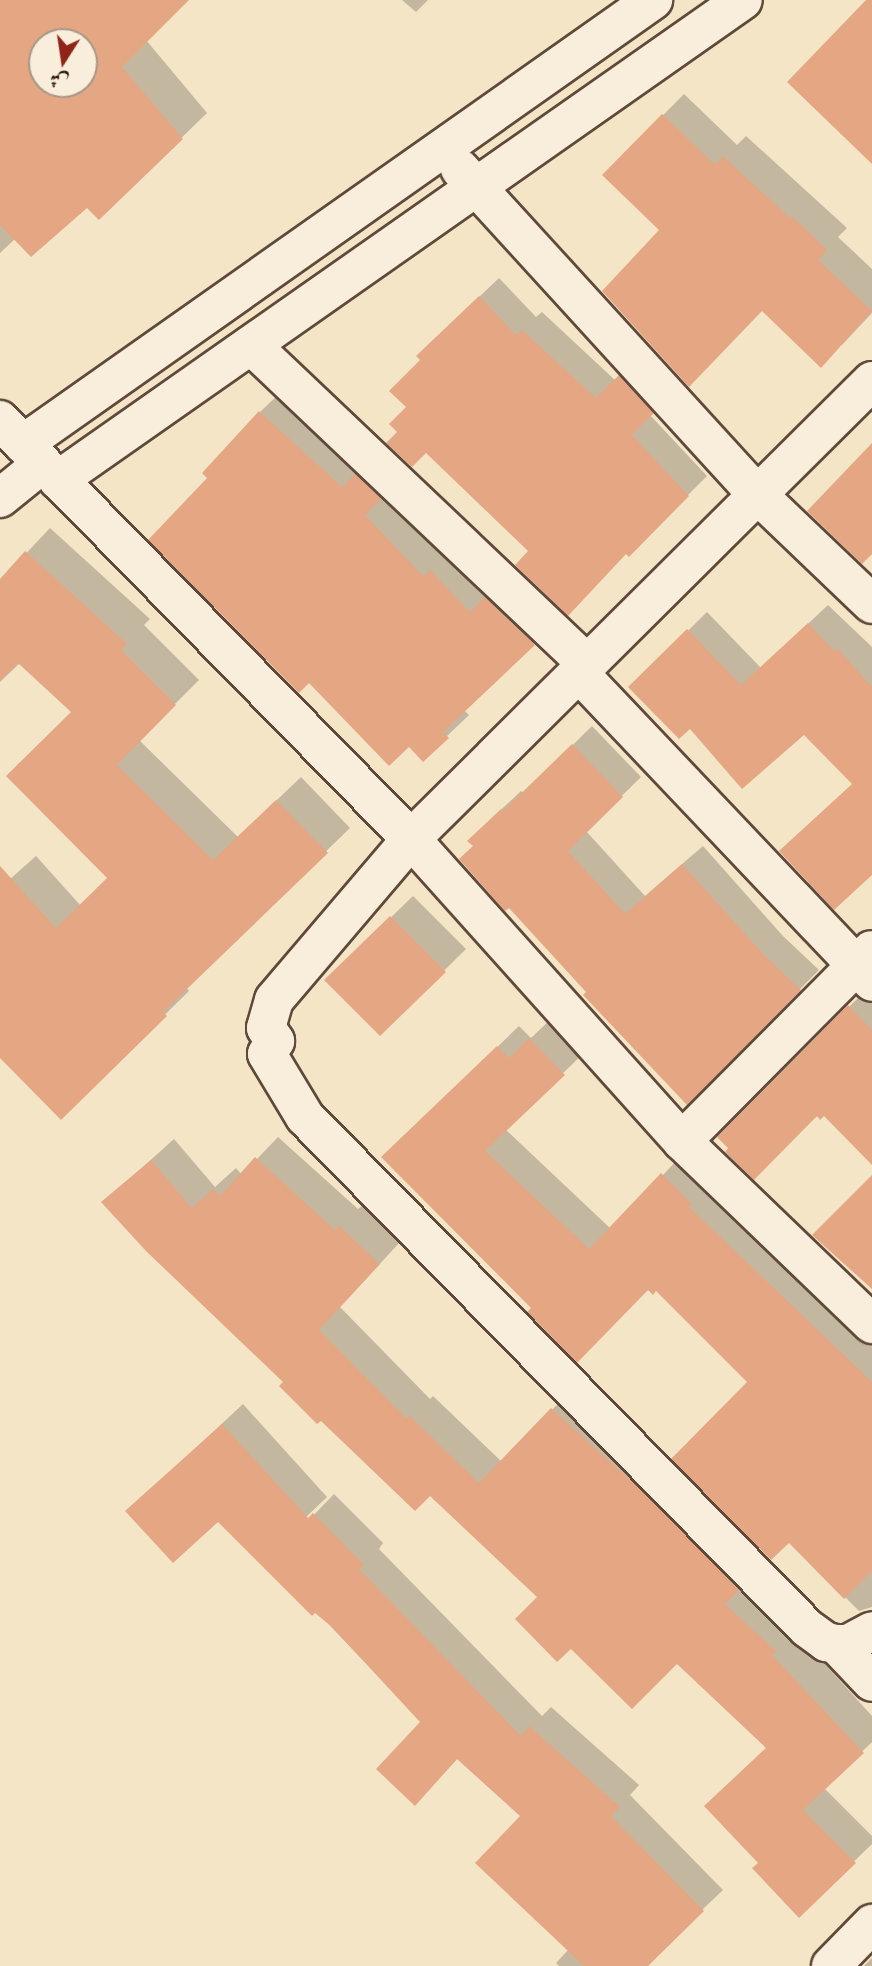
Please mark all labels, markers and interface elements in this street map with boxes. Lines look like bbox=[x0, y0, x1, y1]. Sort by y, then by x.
north arrow bbox=[28, 28, 98, 98]
text: ش bbox=[47, 66, 71, 97]

